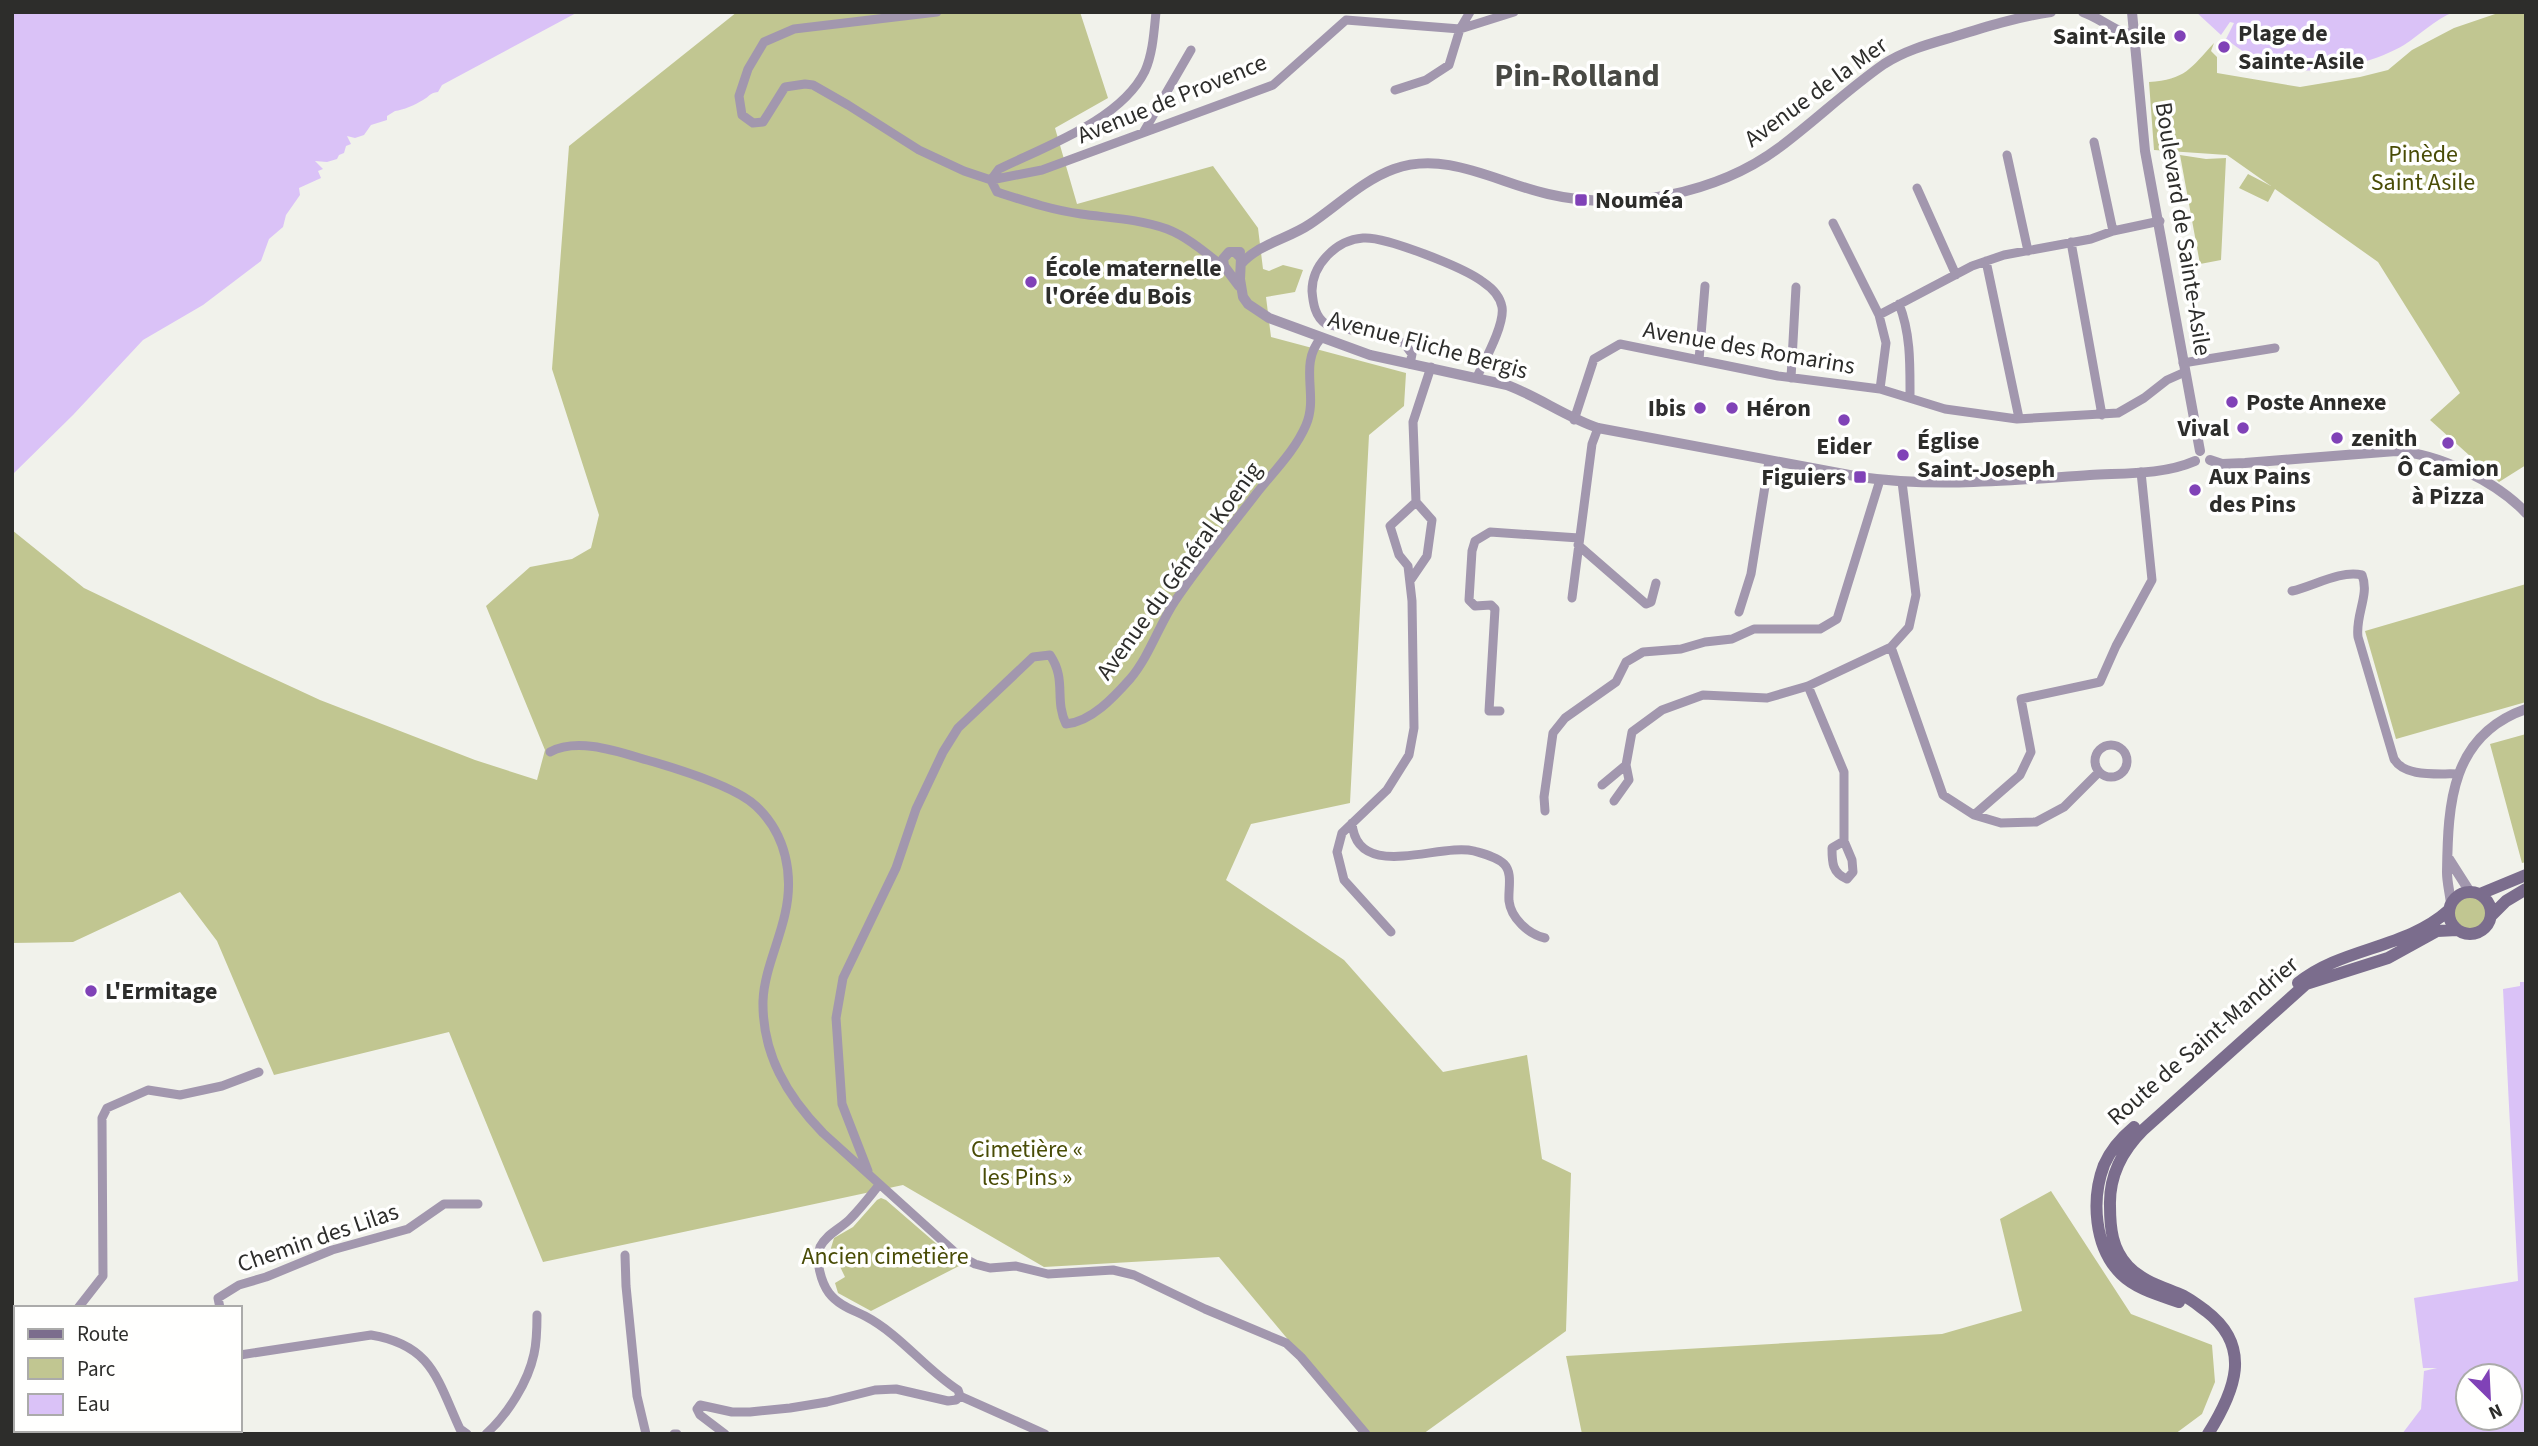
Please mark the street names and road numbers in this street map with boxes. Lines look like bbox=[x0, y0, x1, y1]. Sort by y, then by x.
street label: Avenue de la Mer bbox=[1737, 28, 1895, 156]
street label: Avenue de Provence bbox=[1072, 45, 1272, 153]
street label: Boulevard de Sainte-Asile bbox=[2146, 100, 2220, 358]
street label: Avenue Fliche Bergis bbox=[1324, 302, 1532, 388]
street label: Avenue des Romarins bbox=[1640, 312, 1858, 384]
street label: Avenue du Général Koenig bbox=[1088, 455, 1270, 687]
street label: Route de Saint-Mandrier bbox=[2100, 948, 2307, 1134]
street label: Chemin des Lilas bbox=[233, 1194, 403, 1282]

